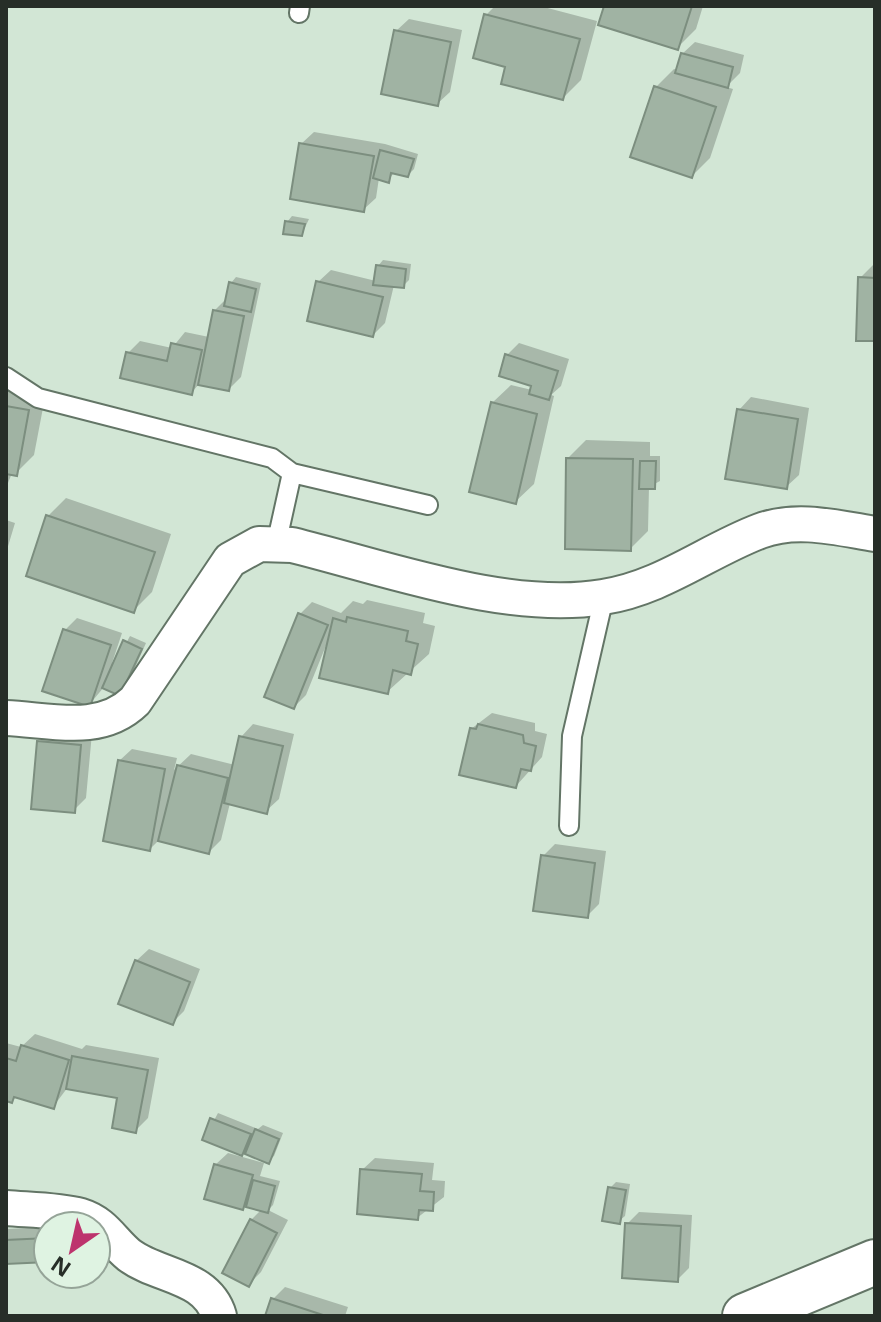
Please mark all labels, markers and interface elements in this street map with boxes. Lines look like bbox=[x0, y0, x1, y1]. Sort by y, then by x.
north arrow bbox=[32, 1210, 112, 1290]
text: N bbox=[44, 1250, 76, 1285]

